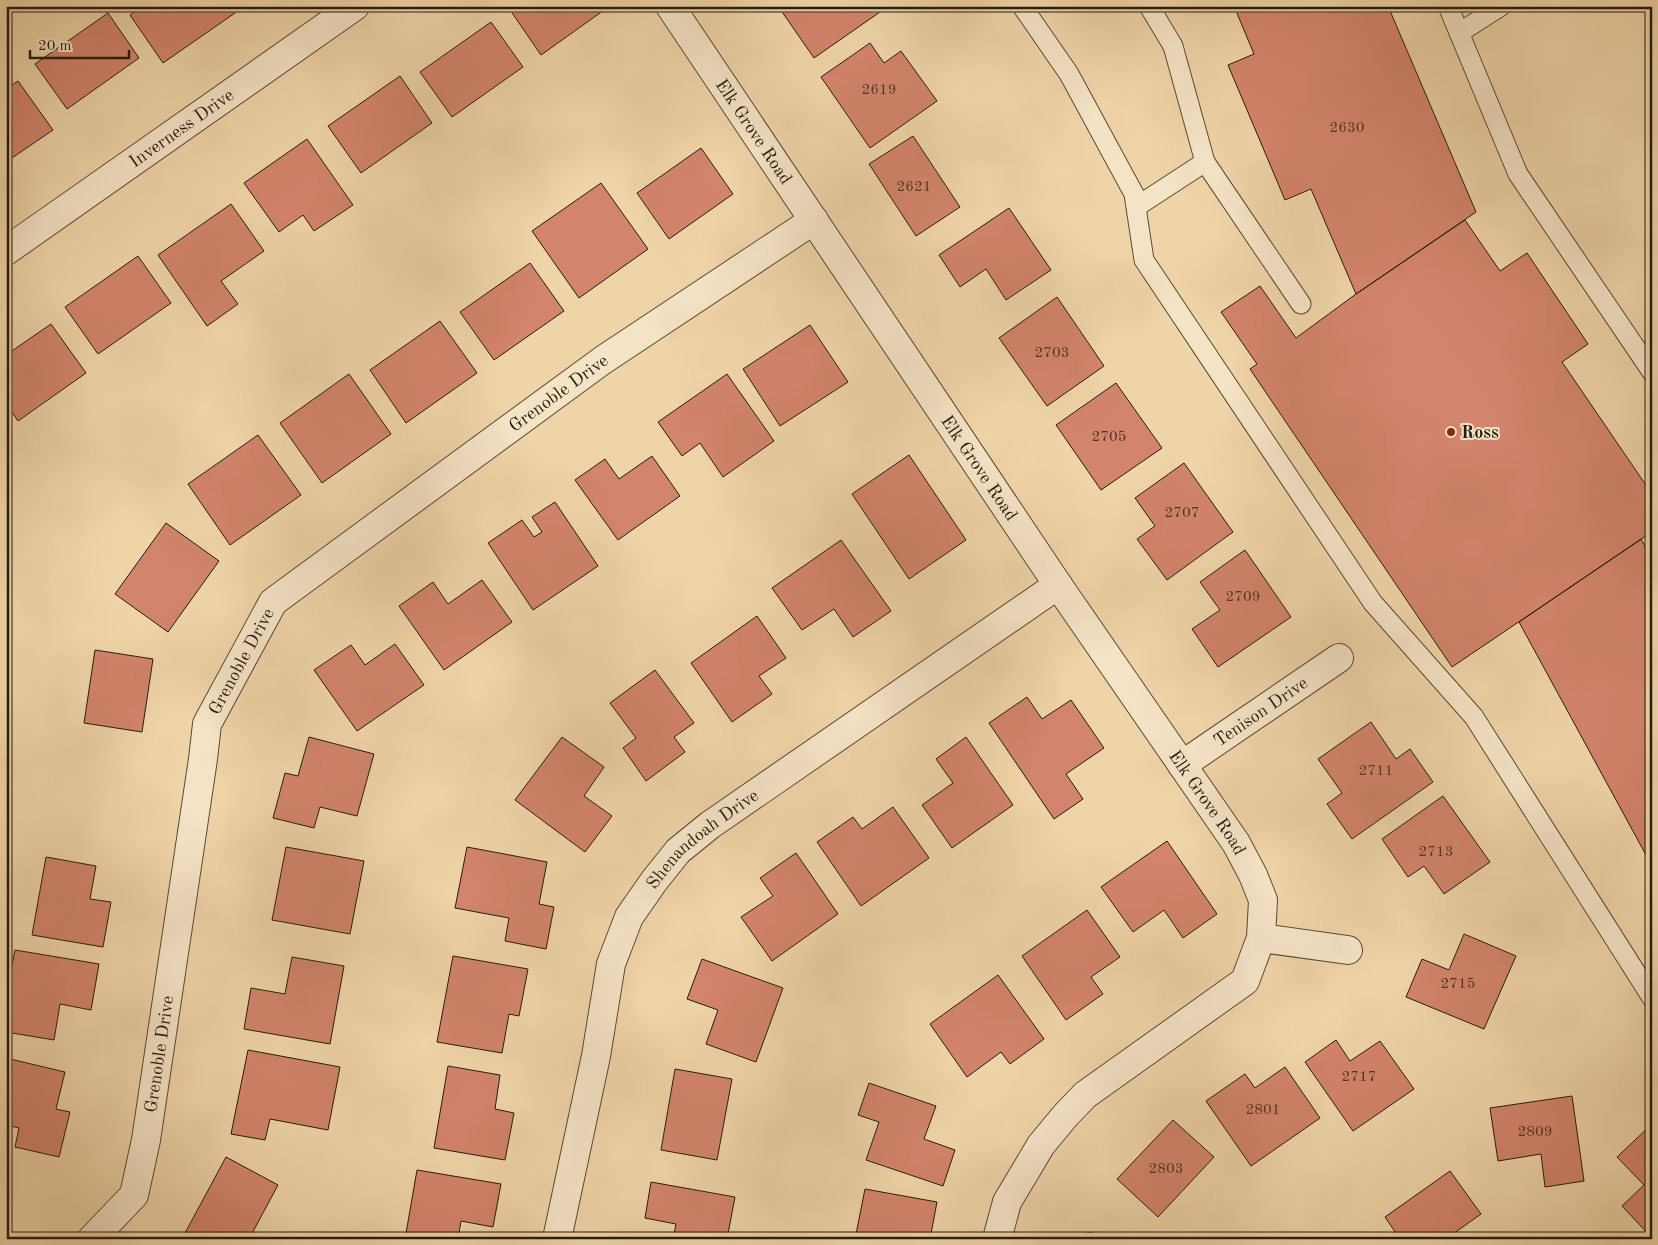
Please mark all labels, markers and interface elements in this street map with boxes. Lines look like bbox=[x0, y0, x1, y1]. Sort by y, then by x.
scale bar bbox=[30, 28, 129, 60]
text: 20 m bbox=[38, 39, 72, 54]
street label: Elk Grove Road bbox=[712, 76, 795, 188]
house number: 2619 bbox=[862, 83, 896, 98]
street label: Inverness Drive bbox=[126, 86, 237, 172]
house number: 2630 bbox=[1330, 121, 1364, 136]
house number: 2621 bbox=[897, 180, 931, 195]
house number: 2703 bbox=[1035, 346, 1069, 361]
street label: Grenoble Drive bbox=[506, 351, 612, 436]
street label: Elk Grove Road bbox=[937, 413, 1020, 524]
place label: Ross bbox=[1461, 424, 1499, 442]
marker: Ross bbox=[1445, 426, 1457, 438]
house number: 2705 bbox=[1092, 430, 1126, 445]
house number: 2707 bbox=[1165, 506, 1199, 521]
house number: 2709 bbox=[1226, 590, 1260, 605]
street label: Grenoble Drive bbox=[206, 605, 278, 718]
street label: Tenison Drive bbox=[1211, 674, 1311, 751]
street label: Elk Grove Road bbox=[1165, 747, 1249, 858]
house number: 2711 bbox=[1359, 764, 1393, 779]
street label: Shenandoah Drive bbox=[643, 786, 762, 892]
house number: 2713 bbox=[1419, 845, 1453, 860]
house number: 2715 bbox=[1441, 977, 1475, 992]
street label: Grenoble Drive bbox=[142, 995, 177, 1114]
house number: 2717 bbox=[1342, 1070, 1376, 1085]
house number: 2801 bbox=[1246, 1103, 1280, 1118]
house number: 2809 bbox=[1518, 1125, 1552, 1140]
house number: 2803 bbox=[1149, 1162, 1183, 1177]

